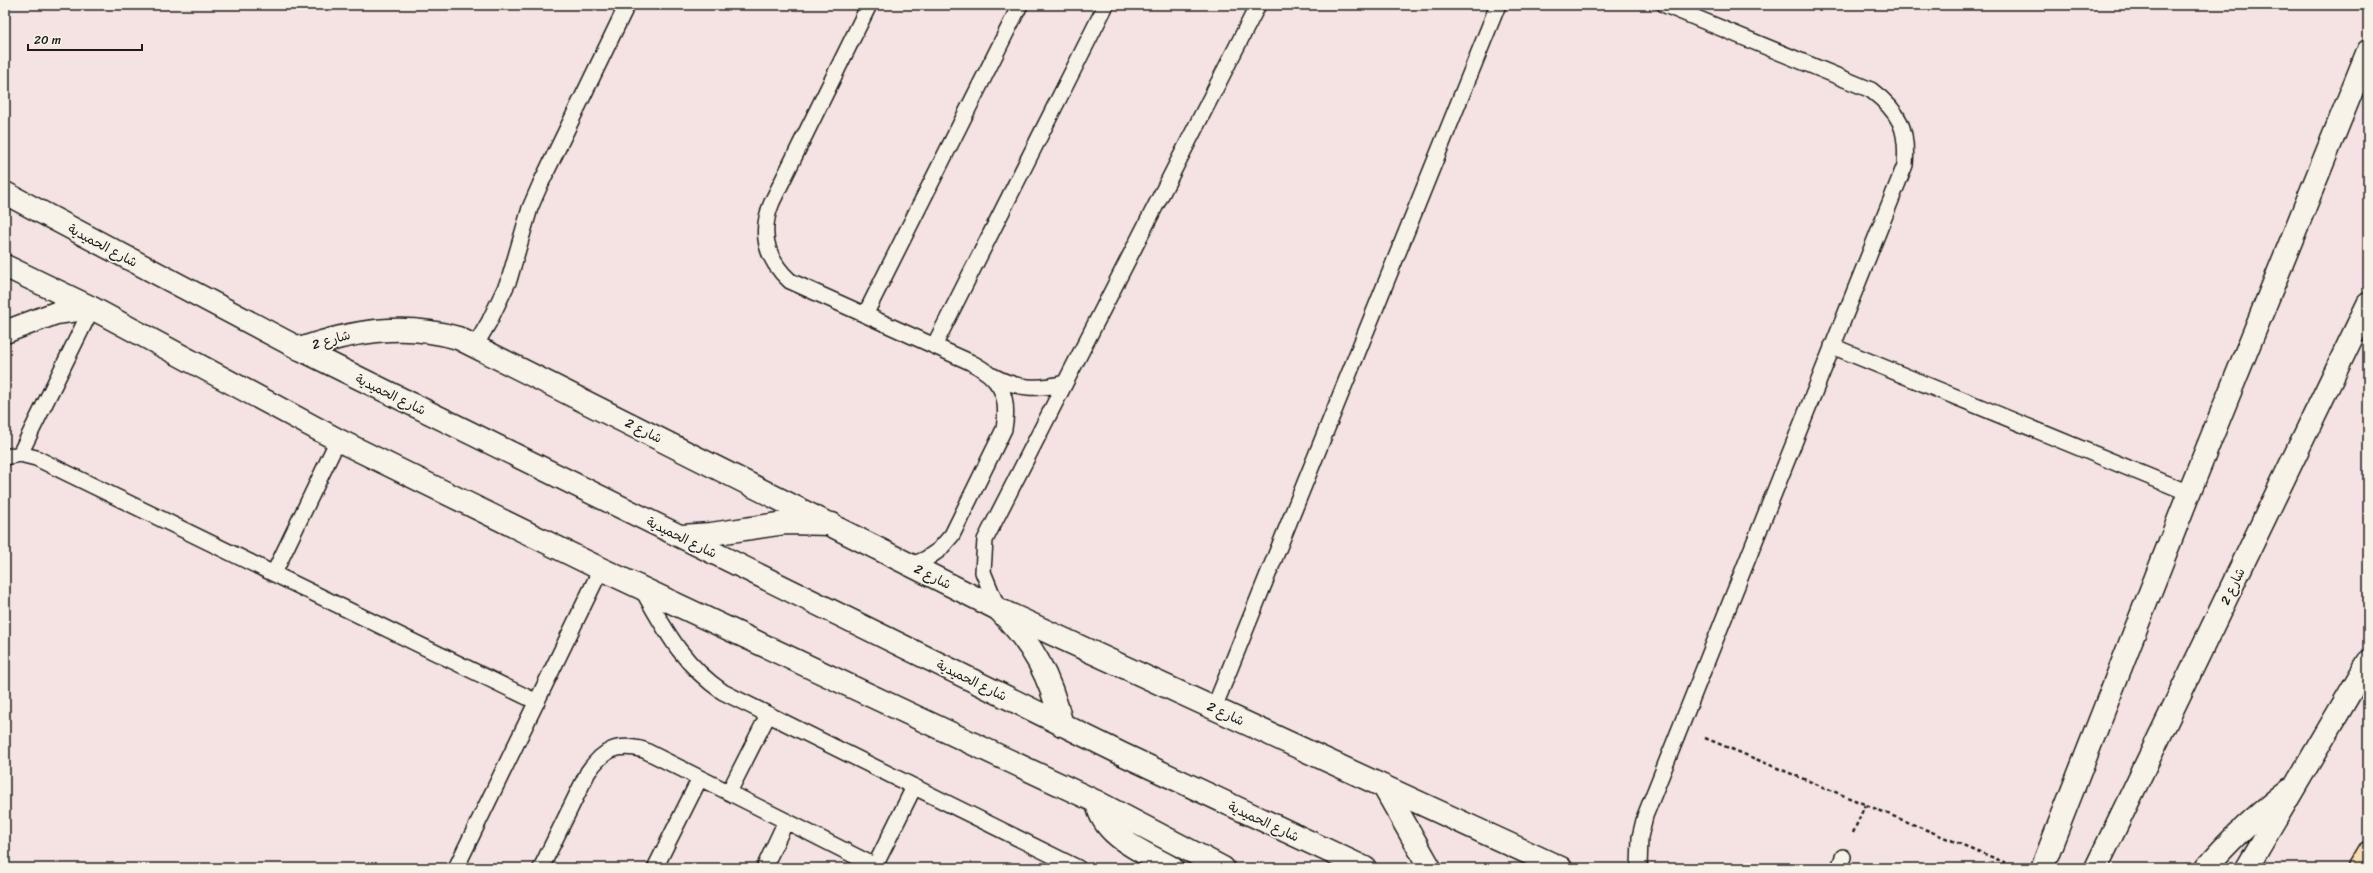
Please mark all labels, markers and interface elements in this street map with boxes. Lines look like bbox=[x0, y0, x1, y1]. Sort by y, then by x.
scale bar bbox=[28, 26, 142, 52]
text: 20 m bbox=[34, 29, 61, 51]
street label: شارع الحميدية bbox=[64, 217, 142, 273]
street label: شارع 2 bbox=[309, 323, 353, 356]
street label: شارع الحميدية bbox=[351, 367, 430, 421]
street label: شارع 2 bbox=[621, 411, 666, 450]
street label: شارع الحميدية bbox=[642, 510, 721, 564]
street label: شارع 2 bbox=[910, 557, 955, 596]
street label: شارع 2 bbox=[2214, 564, 2251, 609]
street label: شارع الحميدية bbox=[932, 653, 1011, 707]
street label: شارع 2 bbox=[1203, 695, 1248, 732]
street label: شارع الحميدية bbox=[1224, 795, 1303, 848]

